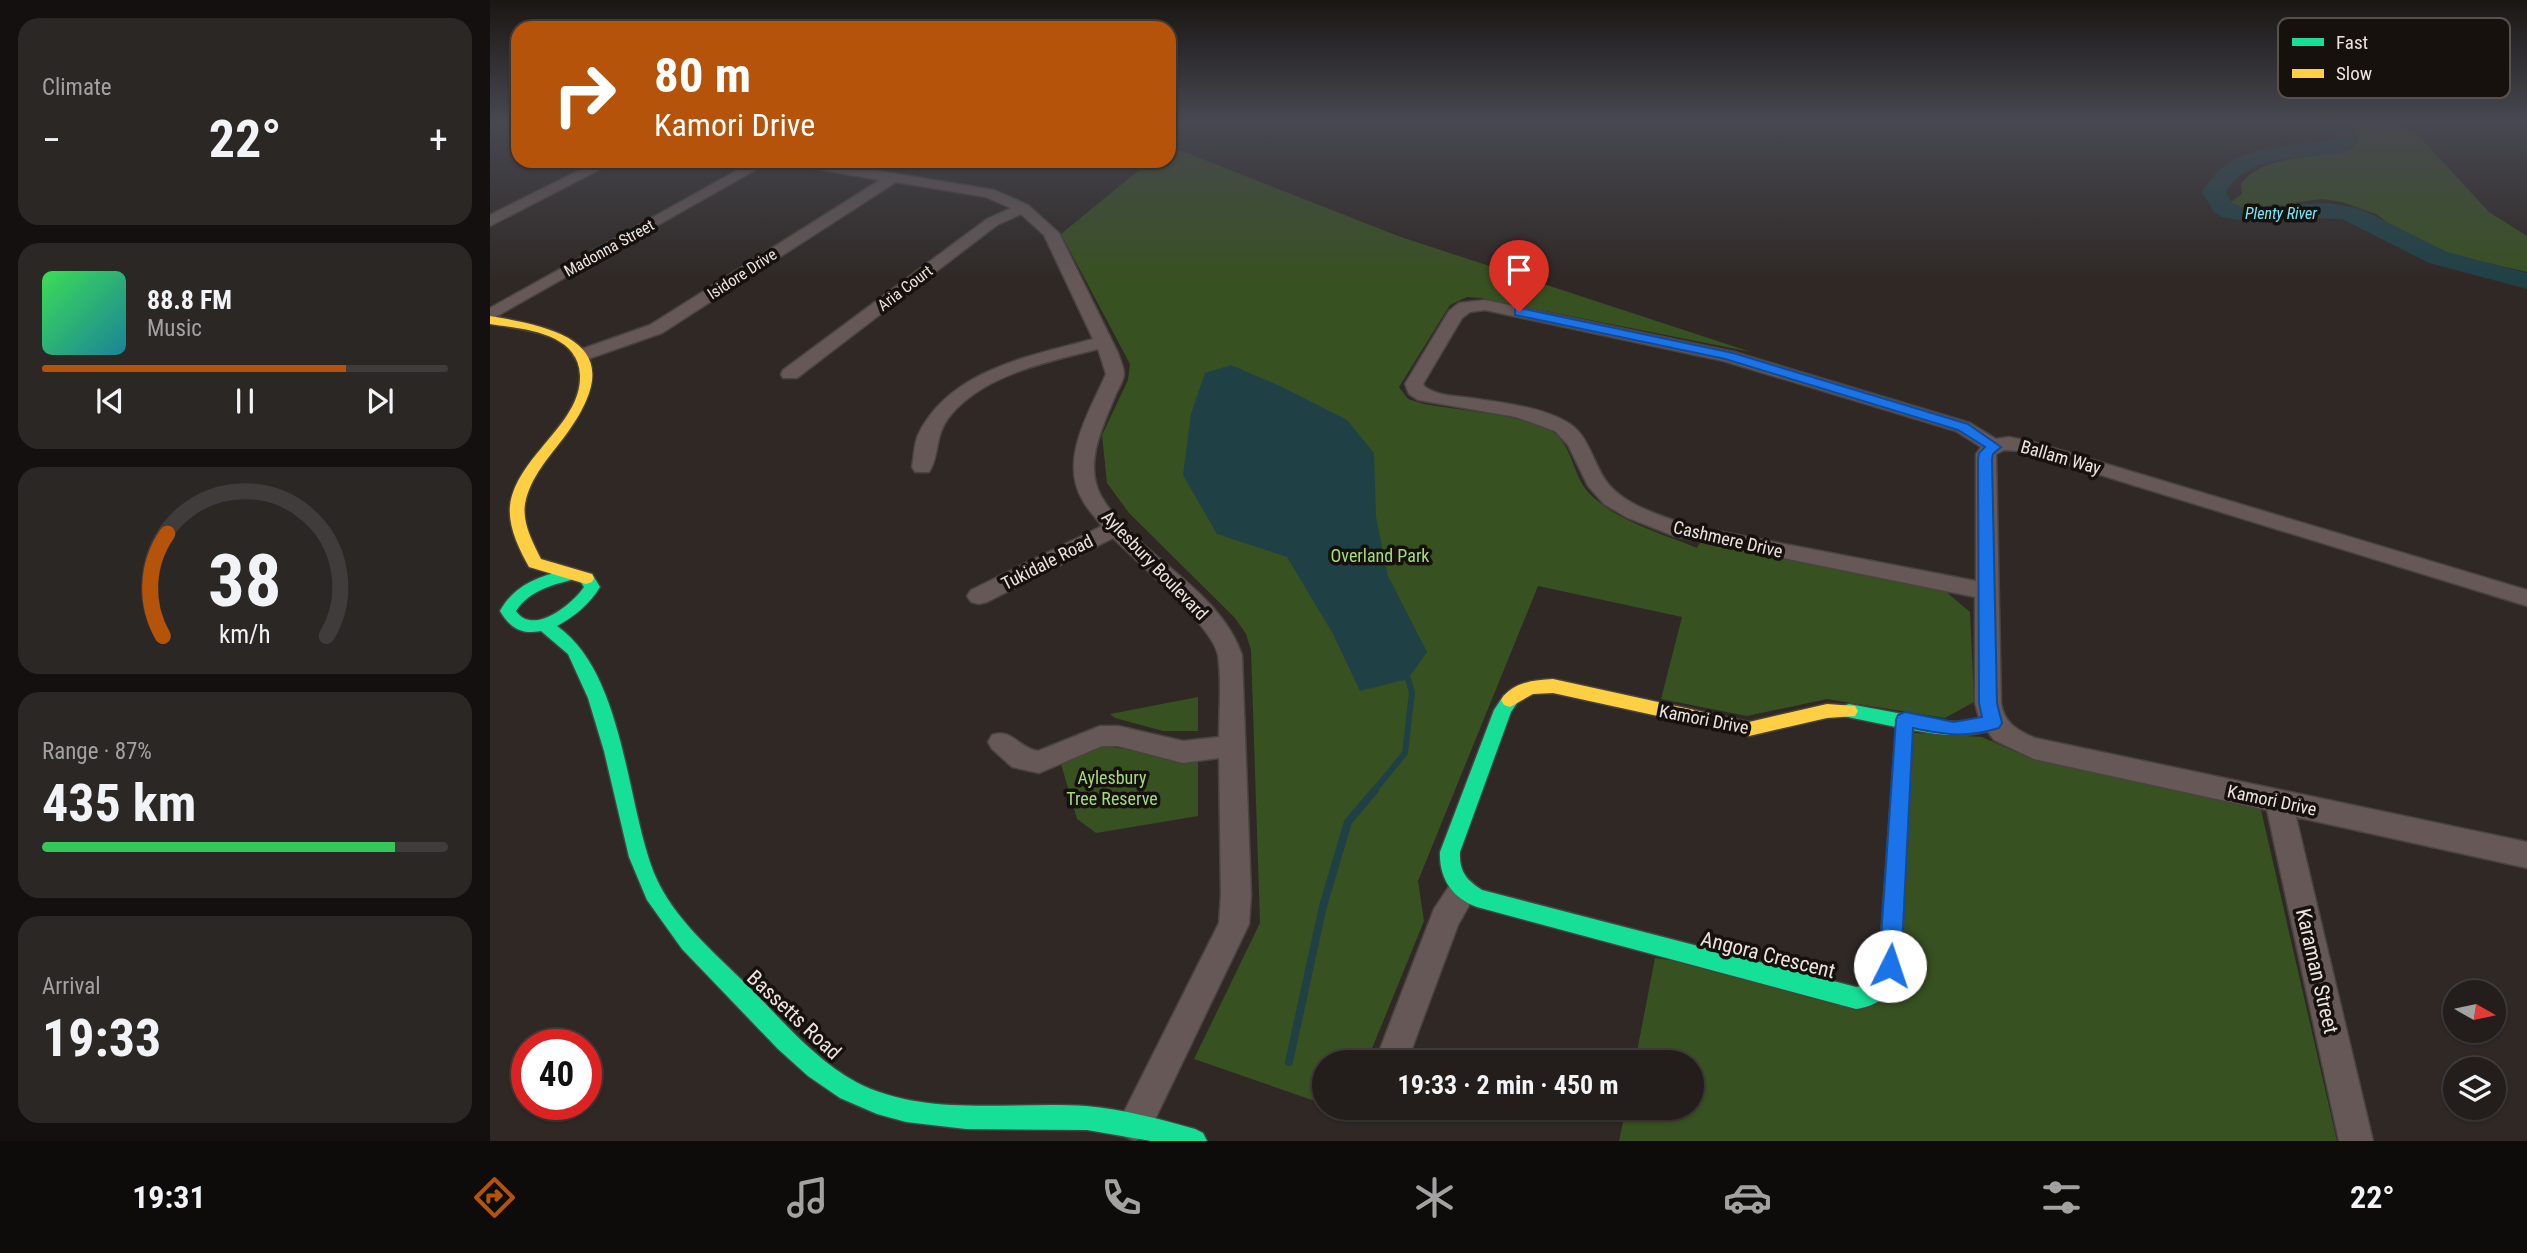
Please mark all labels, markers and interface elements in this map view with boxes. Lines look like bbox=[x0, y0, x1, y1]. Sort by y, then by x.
legend bbox=[2278, 18, 2510, 98]
text: Fast bbox=[2336, 31, 2368, 54]
text: 80 m bbox=[654, 47, 751, 104]
icon: right bbox=[539, 49, 630, 140]
text: Slow bbox=[2336, 62, 2372, 85]
text: Climate bbox=[42, 74, 112, 101]
text: Kamori Drive bbox=[654, 106, 815, 144]
text: 22° bbox=[209, 109, 281, 170]
text: − bbox=[42, 118, 61, 162]
text: + bbox=[429, 118, 448, 162]
water label: Plenty River bbox=[2245, 204, 2318, 223]
street label: Madonna Street bbox=[561, 215, 658, 281]
pin bbox=[1489, 240, 1549, 312]
street label: Isidore Drive bbox=[704, 245, 780, 303]
icon: arrive bbox=[1500, 251, 1538, 289]
street label: Aria Court bbox=[874, 261, 936, 315]
text: 88.8 FM bbox=[147, 285, 232, 315]
text: Music bbox=[147, 315, 202, 342]
icon: previous bbox=[91, 382, 129, 420]
icon: pause bbox=[226, 382, 264, 420]
icon: next bbox=[361, 382, 399, 420]
street label: Ballam Way bbox=[2018, 436, 2104, 479]
street label: Aylesbury Boulevard bbox=[1098, 506, 1212, 624]
street label: Cashmere Drive bbox=[1671, 516, 1785, 562]
street label: Tukidale Road bbox=[998, 530, 1096, 594]
text: 38 bbox=[208, 539, 282, 625]
park label: Overland Park bbox=[1331, 545, 1429, 566]
text: km/h bbox=[219, 620, 271, 649]
street label: Kamori Drive bbox=[1657, 700, 1751, 738]
text: Range · 87% bbox=[42, 738, 152, 765]
park label: Aylesbury Tree Reserve bbox=[1066, 767, 1158, 809]
text: 435 km bbox=[42, 773, 196, 834]
street label: Kamori Drive bbox=[2225, 780, 2319, 820]
street label: Karaman Street bbox=[2291, 906, 2343, 1036]
street label: Angora Crescent bbox=[1698, 927, 1838, 983]
position arrow bbox=[1853, 929, 1927, 1003]
street label: Bassetts Road bbox=[742, 965, 846, 1065]
text: Arrival bbox=[42, 973, 101, 1000]
north arrow bbox=[2443, 980, 2506, 1043]
map controls bbox=[2443, 980, 2506, 1120]
text: 19:33 bbox=[42, 1008, 161, 1069]
speed limit sign: 40 bbox=[511, 1029, 602, 1120]
button: layers bbox=[2443, 1057, 2506, 1120]
text: 19:33 · 2 min · 450 m bbox=[1398, 1070, 1618, 1100]
icon: directions bbox=[470, 1173, 519, 1222]
icon: music bbox=[783, 1173, 832, 1222]
icon: phone bbox=[1097, 1173, 1146, 1222]
icon: climate bbox=[1410, 1173, 1459, 1222]
icon: car bbox=[1723, 1173, 1772, 1222]
icon: filters bbox=[2037, 1173, 2086, 1222]
text: 19:31 bbox=[132, 1178, 206, 1216]
text: 22° bbox=[2350, 1178, 2395, 1216]

